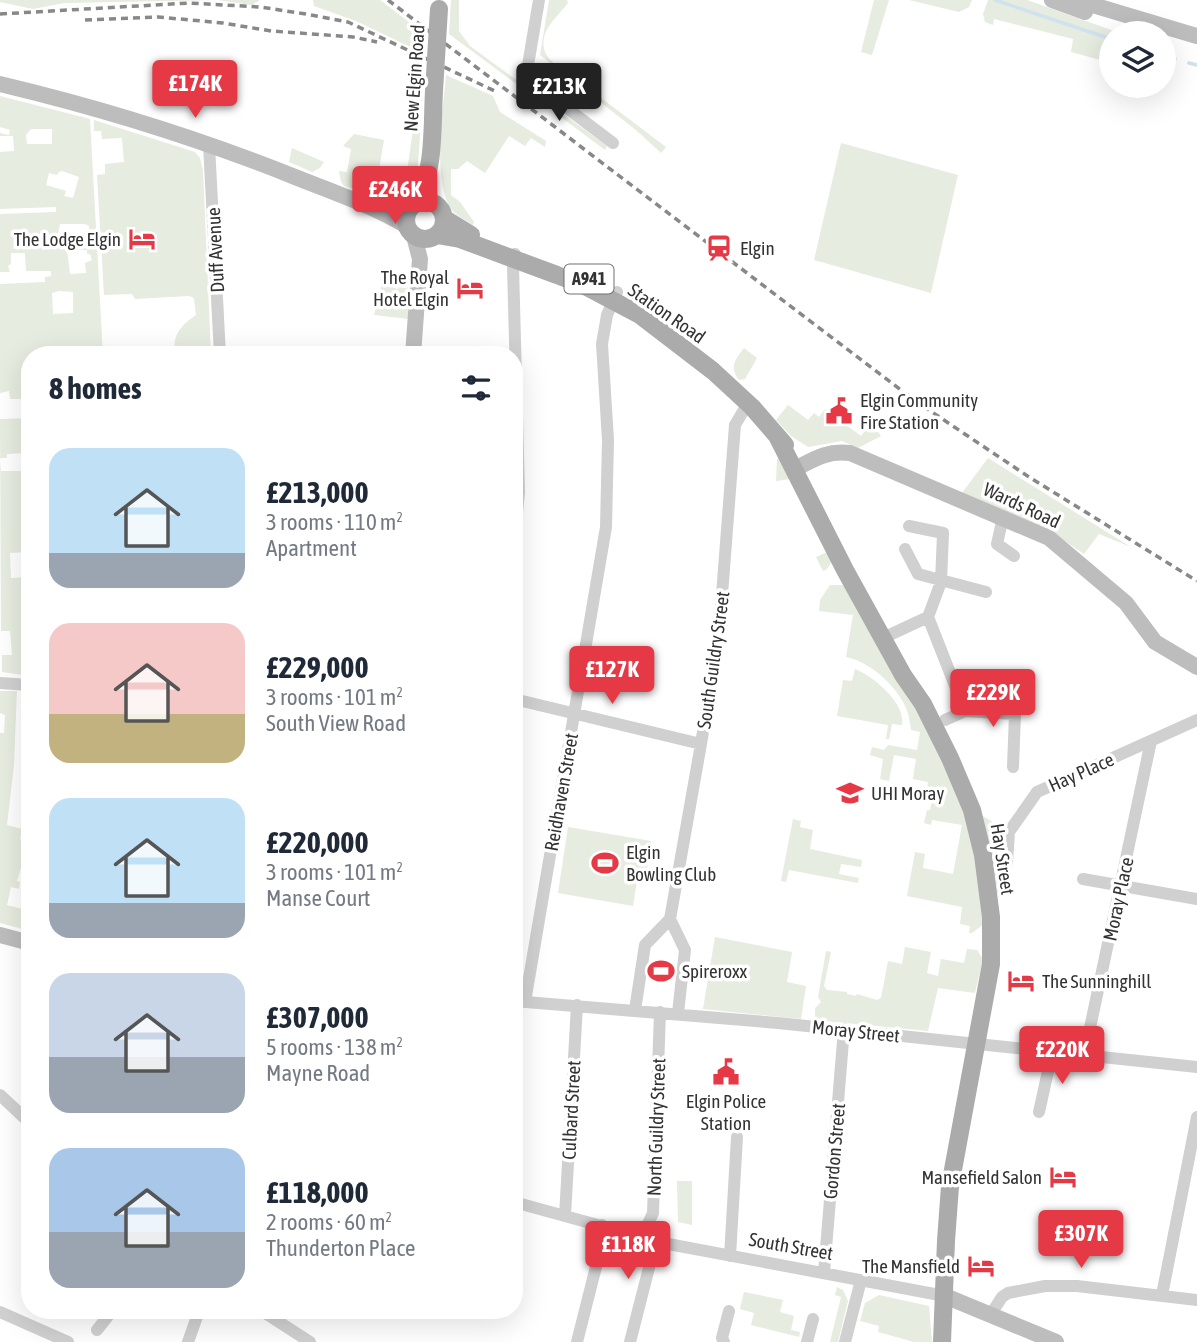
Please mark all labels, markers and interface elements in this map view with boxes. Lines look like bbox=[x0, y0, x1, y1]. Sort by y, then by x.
map controls bbox=[1099, 21, 1176, 98]
button: layers bbox=[1099, 21, 1176, 98]
street label: New Elgin Road bbox=[399, 24, 429, 132]
pin: £174K bbox=[146, 60, 244, 120]
pin: £213K bbox=[510, 64, 608, 123]
text: £174K bbox=[168, 70, 222, 96]
text: £213K bbox=[532, 73, 586, 99]
pin: £246K bbox=[346, 166, 444, 226]
text: £246K bbox=[368, 176, 422, 202]
street label: Duff Avenue bbox=[202, 207, 228, 293]
hotel icon: The Lodge Elgin bbox=[127, 224, 157, 254]
place label: The Lodge Elgin bbox=[14, 228, 121, 250]
station icon: Elgin bbox=[704, 233, 734, 263]
place label: Elgin bbox=[740, 237, 775, 259]
road number: A941 bbox=[564, 264, 614, 293]
place label: The Royal Hotel Elgin bbox=[373, 266, 449, 310]
hotel icon: The Royal Hotel Elgin bbox=[455, 273, 485, 303]
street label: Station Road bbox=[624, 278, 710, 348]
icon: filters bbox=[457, 369, 495, 407]
text: 8 homes bbox=[49, 371, 142, 405]
place label: Elgin Community Fire Station bbox=[860, 389, 978, 433]
public building icon: Elgin Community Fire Station bbox=[824, 396, 854, 426]
text: £213,000 bbox=[266, 475, 369, 509]
icon: home bbox=[105, 476, 189, 560]
street label: Wards Road bbox=[980, 478, 1064, 532]
text: 3 rooms · 110 m² bbox=[266, 509, 403, 535]
text: Apartment bbox=[266, 535, 357, 561]
street label: South Guildry Street bbox=[692, 590, 734, 730]
pin: £127K bbox=[563, 646, 661, 706]
text: £229,000 bbox=[266, 650, 369, 684]
icon: home bbox=[105, 651, 189, 735]
text: £127K bbox=[585, 656, 639, 682]
pin: £229K bbox=[944, 670, 1042, 729]
text: £229K bbox=[966, 679, 1020, 705]
text: 3 rooms · 101 m² bbox=[266, 684, 403, 710]
text: South View Road bbox=[266, 710, 406, 736]
street label: Reidhaven Street bbox=[540, 731, 582, 853]
street label: Hay Place bbox=[1045, 748, 1117, 796]
school or university icon: UHI Moray bbox=[835, 778, 865, 808]
place label: UHI Moray bbox=[871, 782, 944, 804]
street label: Hay Street bbox=[987, 822, 1019, 896]
text: £220,000 bbox=[266, 825, 369, 859]
icon: home bbox=[105, 826, 189, 910]
place label: Elgin Bowling Club bbox=[626, 841, 716, 885]
sports icon: Elgin Bowling Club bbox=[590, 848, 620, 878]
street label: Moray Place bbox=[1098, 855, 1138, 943]
text: 3 rooms · 101 m² bbox=[266, 859, 403, 885]
text: Manse Court bbox=[266, 885, 370, 911]
sports icon: Spireroxx bbox=[646, 956, 676, 986]
place label: Spireroxx bbox=[682, 960, 748, 982]
hotel icon: The Sunninghill bbox=[1006, 966, 1036, 996]
place label: The Sunninghill bbox=[1042, 970, 1151, 992]
text: £307,000 bbox=[266, 1000, 369, 1034]
icon: home bbox=[105, 1001, 189, 1085]
street label: Moray Street bbox=[811, 1015, 901, 1047]
pin: £220K bbox=[1013, 1026, 1111, 1086]
text: 5 rooms · 138 m² bbox=[266, 1034, 403, 1060]
text: £220K bbox=[1035, 1036, 1089, 1062]
public building icon: Elgin Police Station bbox=[711, 1057, 741, 1087]
street label: North Guildry Street bbox=[643, 1058, 669, 1196]
text: Mayne Road bbox=[266, 1060, 370, 1086]
street label: Culbard Street bbox=[557, 1060, 585, 1160]
place label: Elgin Police Station bbox=[686, 1090, 766, 1134]
street label: Gordon Street bbox=[819, 1102, 849, 1200]
hotel icon: Mansefield Salon bbox=[1048, 1162, 1078, 1192]
place label: Mansefield Salon bbox=[921, 1166, 1042, 1188]
text: £118,000 bbox=[266, 1175, 369, 1209]
icon: home bbox=[105, 1176, 189, 1260]
text: 2 rooms · 60 m² bbox=[266, 1209, 392, 1235]
pin: £307K bbox=[1032, 1210, 1130, 1270]
text: £307K bbox=[1054, 1220, 1108, 1246]
pin: £118K bbox=[579, 1222, 677, 1281]
street label: South Street bbox=[747, 1228, 835, 1264]
text: £118K bbox=[601, 1231, 655, 1257]
text: Thunderton Place bbox=[266, 1235, 415, 1261]
hotel icon: The Mansfield bbox=[966, 1251, 996, 1281]
place label: The Mansfield bbox=[862, 1255, 960, 1277]

